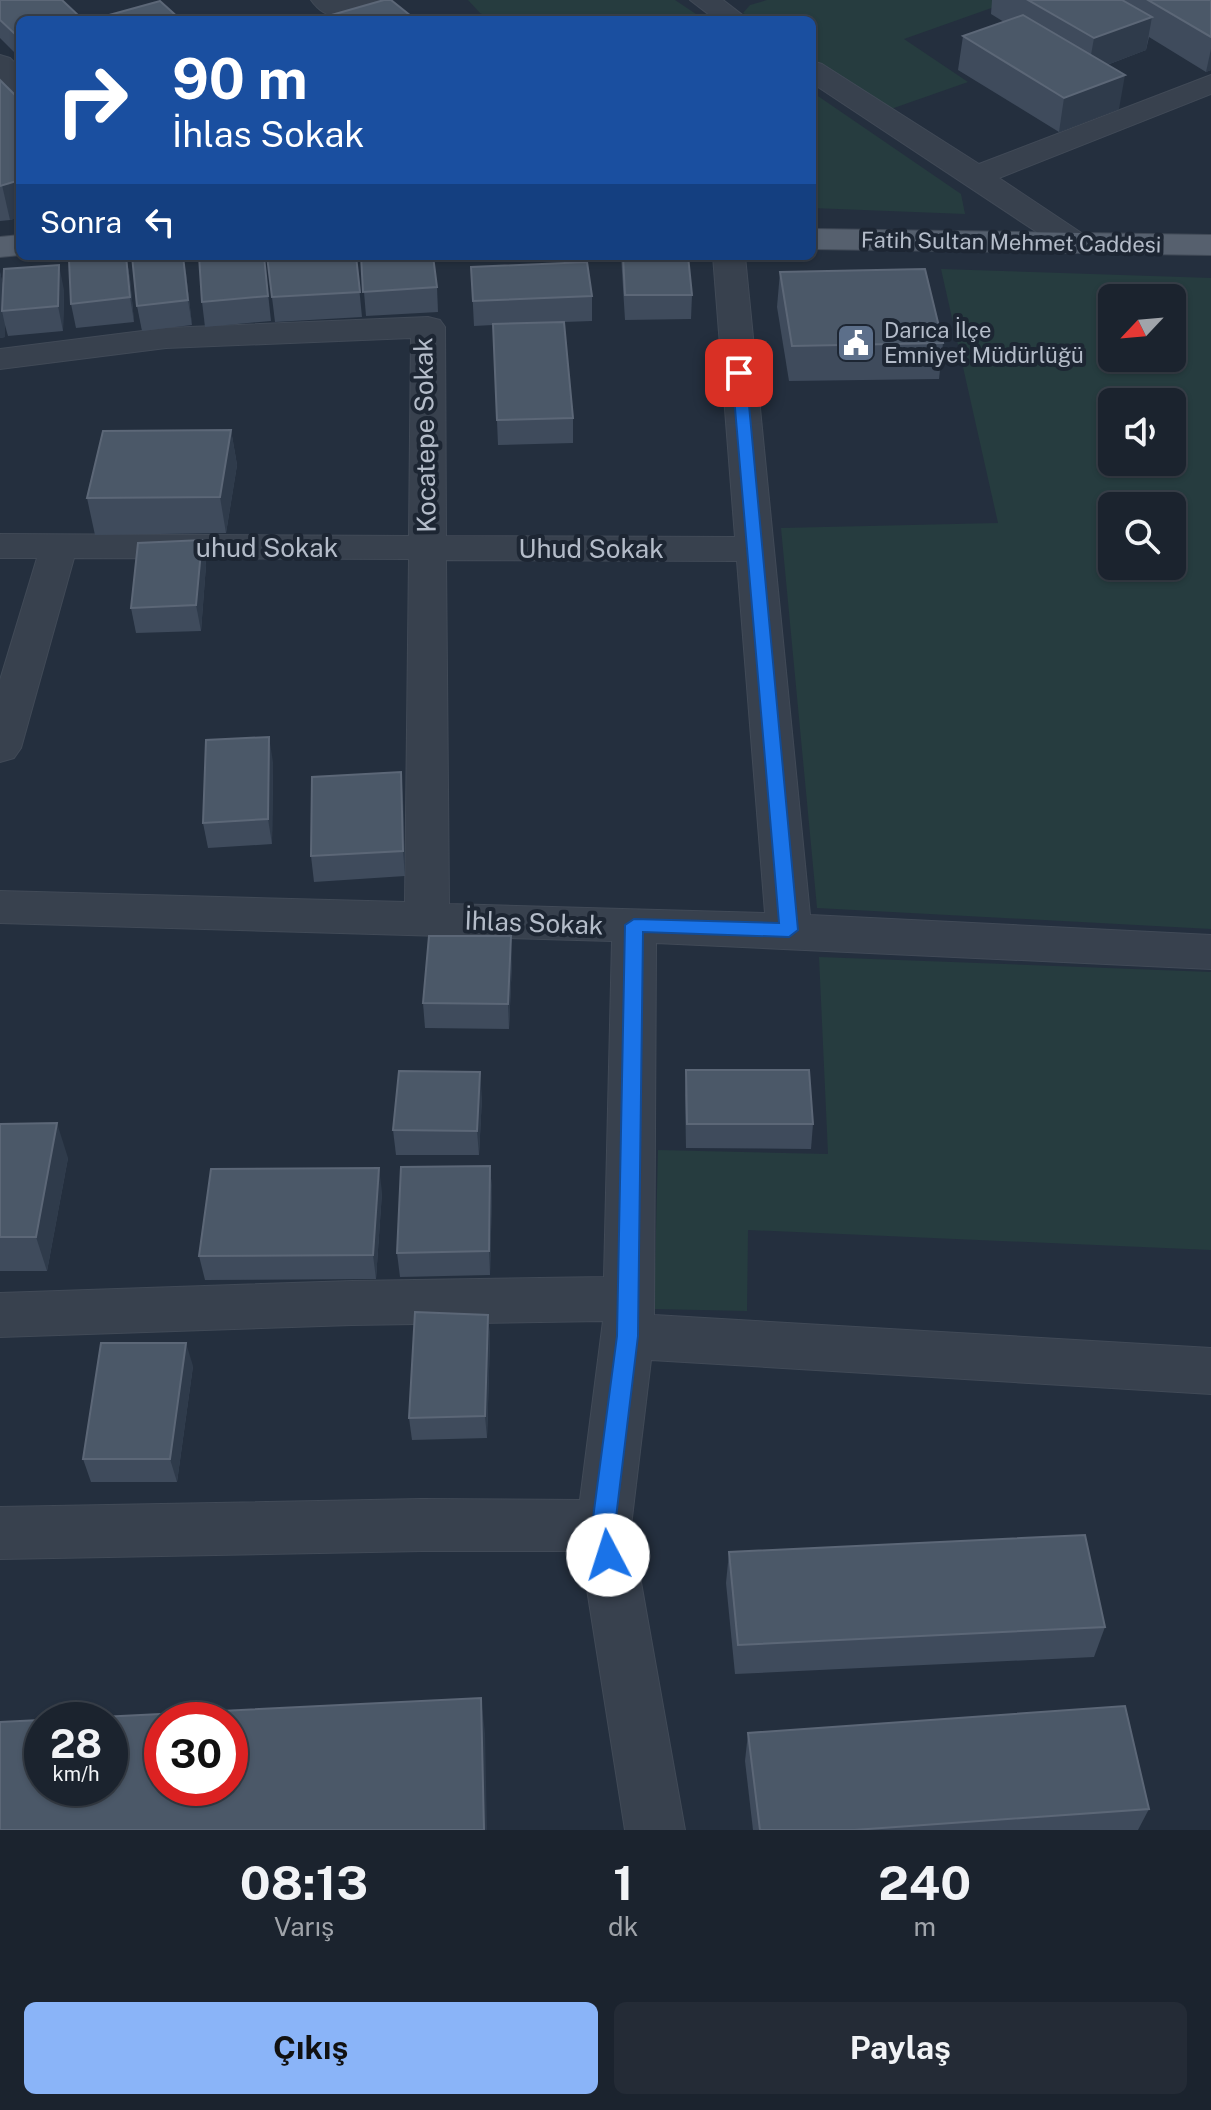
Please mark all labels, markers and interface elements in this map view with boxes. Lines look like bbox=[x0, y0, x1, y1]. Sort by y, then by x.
text: 90 m bbox=[172, 46, 308, 112]
icon: right bbox=[40, 48, 144, 152]
text: İhlas Sokak bbox=[172, 113, 365, 155]
icon: left bbox=[138, 200, 182, 244]
text: Sonra bbox=[40, 204, 122, 240]
street label: Fatih Sultan Mehmet Caddesi bbox=[861, 226, 1161, 258]
north arrow bbox=[1098, 284, 1186, 372]
map controls bbox=[1098, 284, 1186, 580]
place label: Darıca İlçe Emniyet Müdürlüğü bbox=[884, 316, 1084, 368]
public building icon: Darıca İlçe Emniyet Müdürlüğü bbox=[835, 322, 877, 364]
street label: Kocatepe Sokak bbox=[407, 337, 442, 533]
pin bbox=[705, 339, 773, 407]
icon: arrive bbox=[717, 351, 761, 395]
button: sound bbox=[1098, 388, 1186, 476]
button: search bbox=[1098, 492, 1186, 580]
street label: uhud Sokak bbox=[196, 532, 338, 563]
street label: Uhud Sokak bbox=[518, 533, 664, 564]
street label: İhlas Sokak bbox=[464, 905, 604, 940]
position arrow bbox=[566, 1513, 650, 1597]
speed limit sign: 30 bbox=[144, 1702, 248, 1806]
text: 28 bbox=[50, 1720, 102, 1767]
text: km/h bbox=[52, 1762, 100, 1786]
text: 08:13 bbox=[240, 1854, 368, 1911]
text: 1 bbox=[613, 1854, 634, 1911]
text: 240 bbox=[878, 1854, 971, 1911]
text: Varış bbox=[274, 1911, 334, 1942]
text: dk bbox=[608, 1911, 638, 1942]
text: m bbox=[913, 1911, 936, 1942]
button: Çıkış bbox=[24, 2002, 598, 2094]
button: Paylaş bbox=[614, 2002, 1187, 2094]

